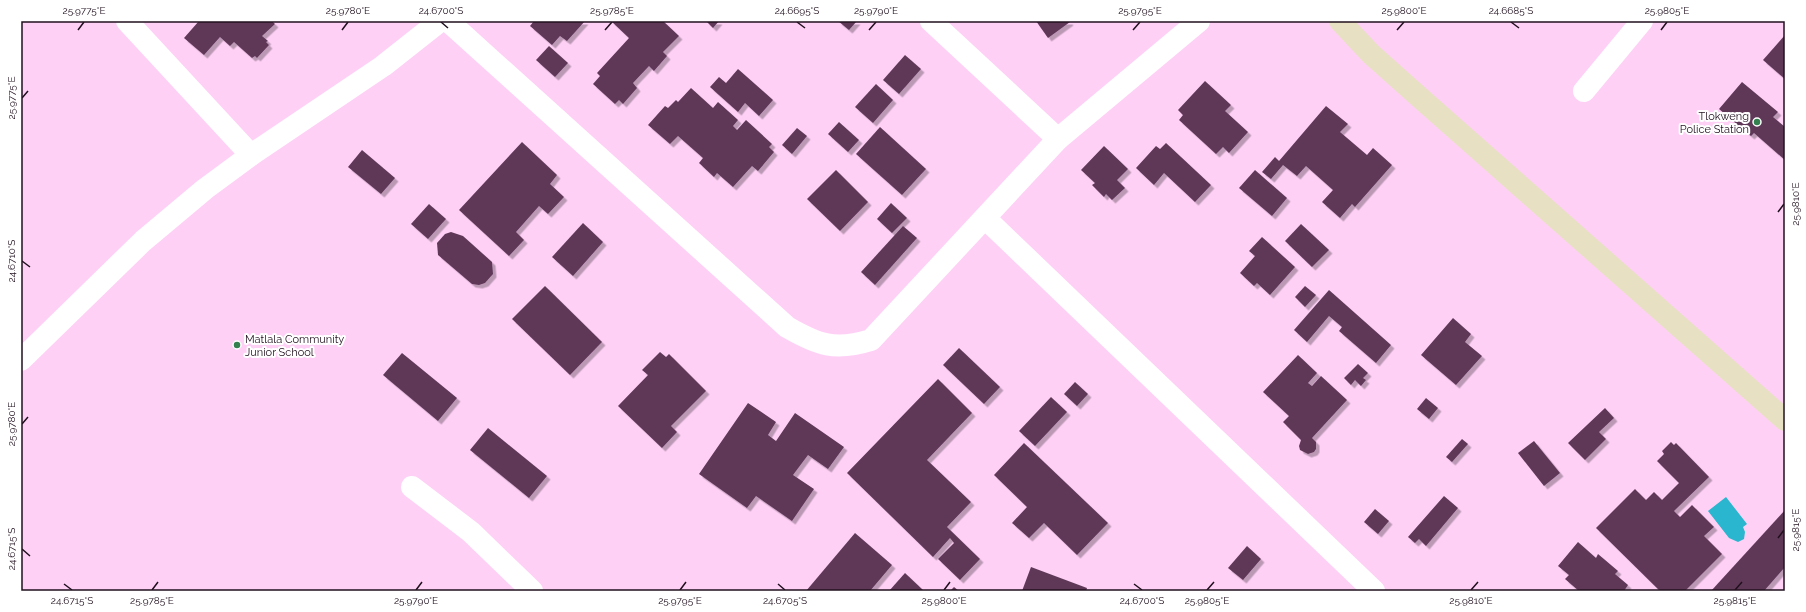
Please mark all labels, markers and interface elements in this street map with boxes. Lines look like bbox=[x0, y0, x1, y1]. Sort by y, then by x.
text: 25.9775°E bbox=[62, 5, 106, 16]
text: 25.9780°E bbox=[326, 5, 370, 16]
text: 24.6700°S bbox=[419, 5, 463, 16]
text: 25.9785°E bbox=[590, 5, 634, 16]
text: 24.6695°S bbox=[775, 5, 819, 16]
text: 25.9790°E bbox=[854, 5, 898, 16]
text: 25.9795°E bbox=[1118, 5, 1162, 16]
text: 25.9800°E bbox=[1381, 5, 1427, 16]
text: 24.6685°S bbox=[1489, 5, 1533, 16]
text: 25.9805°E bbox=[1645, 5, 1689, 16]
text: 25.9775°E bbox=[6, 76, 17, 120]
place label: Tlokweng Police Station bbox=[1680, 110, 1749, 136]
marker: Tlokweng Police Station bbox=[1752, 117, 1762, 127]
text: 25.9810°E bbox=[1790, 182, 1801, 226]
text: 24.6710°S bbox=[6, 240, 17, 282]
place label: Matlala Community Junior School bbox=[245, 333, 344, 359]
marker: Matlala Community Junior School bbox=[232, 340, 242, 350]
text: 25.9780°E bbox=[6, 402, 17, 446]
text: 25.9815°E bbox=[1790, 509, 1801, 551]
text: 24.6715°S bbox=[6, 528, 17, 570]
text: 24.6715°S bbox=[51, 595, 93, 606]
text: 25.9785°E bbox=[130, 595, 174, 606]
text: 25.9790°E bbox=[394, 595, 438, 606]
text: 25.9795°E bbox=[658, 595, 702, 606]
text: 24.6705°S bbox=[763, 595, 807, 606]
text: 25.9800°E bbox=[921, 595, 967, 606]
text: 24.6700°S bbox=[1120, 595, 1164, 606]
text: 25.9805°E bbox=[1185, 595, 1229, 606]
text: 25.9810°E bbox=[1449, 595, 1493, 606]
text: 25.9815°E bbox=[1714, 595, 1756, 606]

